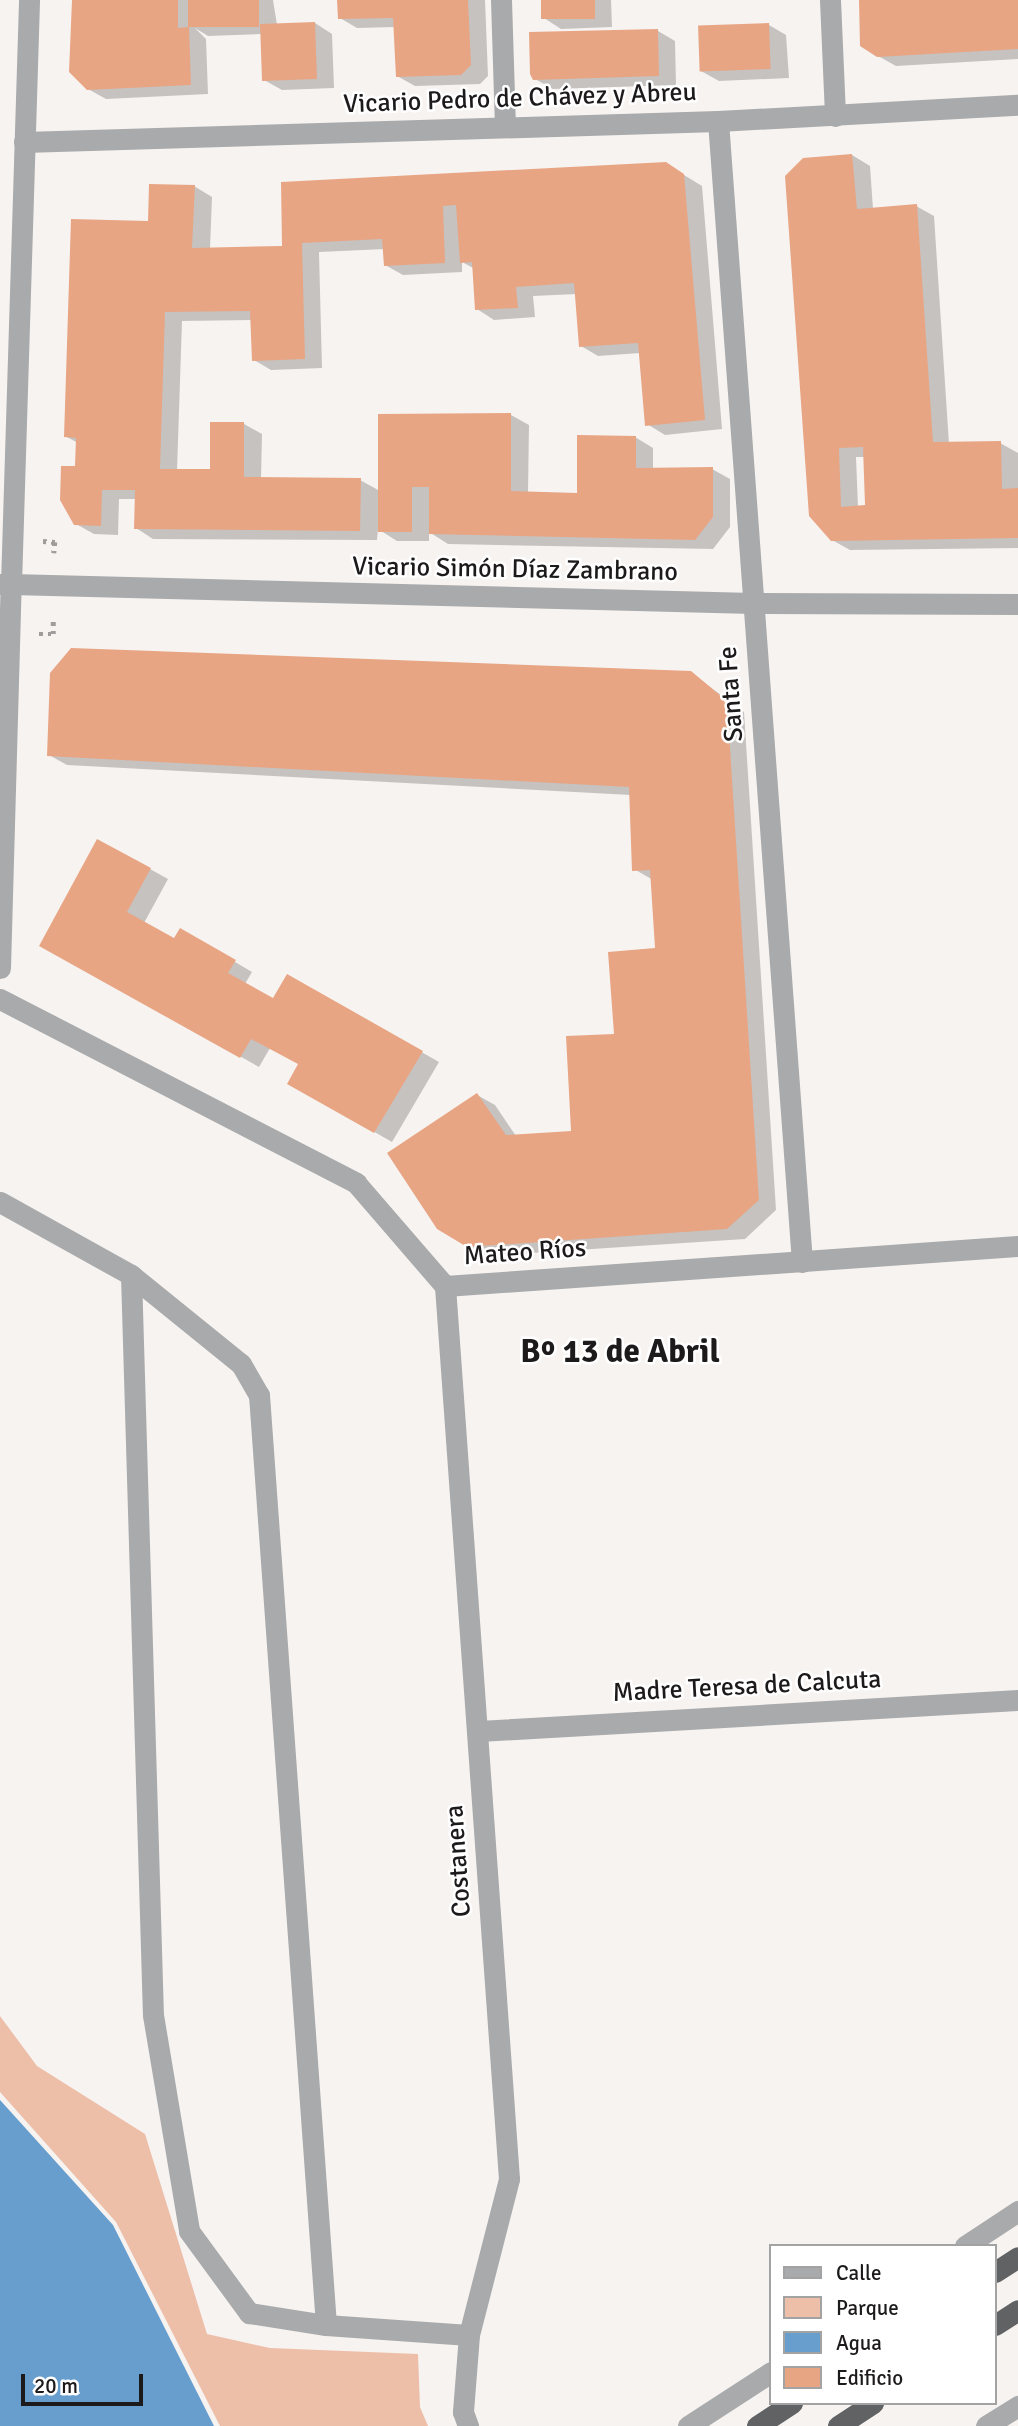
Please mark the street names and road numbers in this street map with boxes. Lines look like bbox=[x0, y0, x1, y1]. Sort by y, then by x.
street label: Vicario Pedro de Chávez y Abreu bbox=[343, 77, 697, 121]
street label: Vicario Simón Díaz Zambrano bbox=[352, 552, 678, 588]
street label: Santa Fe bbox=[713, 645, 751, 743]
street label: Mateo Ríos bbox=[463, 1233, 587, 1273]
street label: Madre Teresa de Calcuta bbox=[612, 1664, 882, 1710]
street label: Costanera bbox=[440, 1804, 478, 1918]

